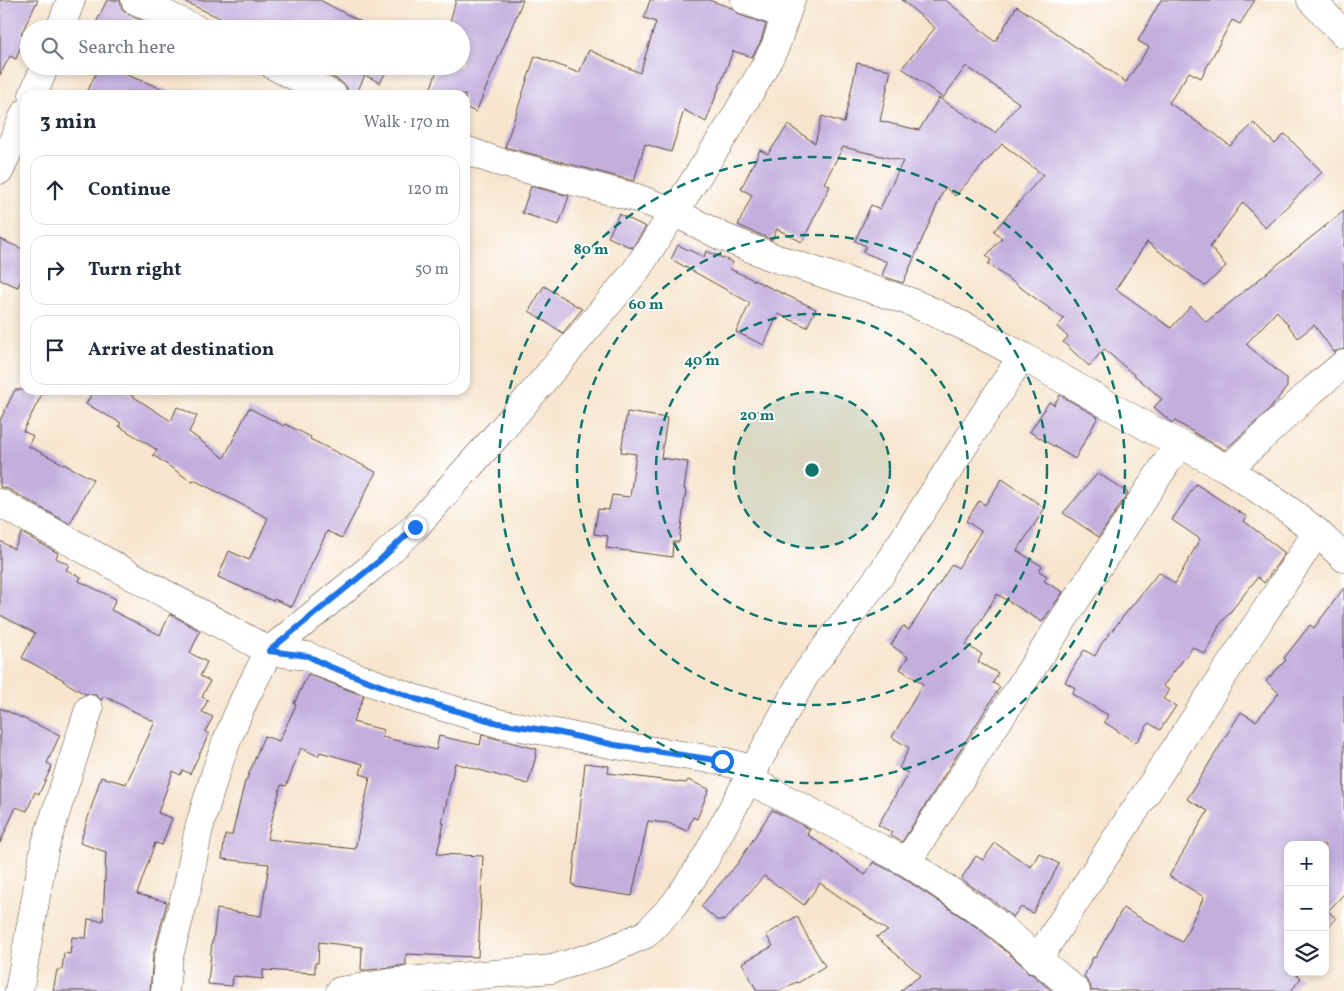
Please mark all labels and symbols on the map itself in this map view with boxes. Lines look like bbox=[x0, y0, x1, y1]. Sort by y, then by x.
text: 80 m bbox=[574, 240, 609, 261]
text: 60 m bbox=[629, 295, 664, 316]
text: 40 m bbox=[684, 351, 720, 372]
text: 20 m bbox=[740, 406, 775, 427]
centre of rings bbox=[803, 461, 821, 479]
route end bbox=[404, 516, 427, 539]
route start bbox=[711, 750, 734, 773]

